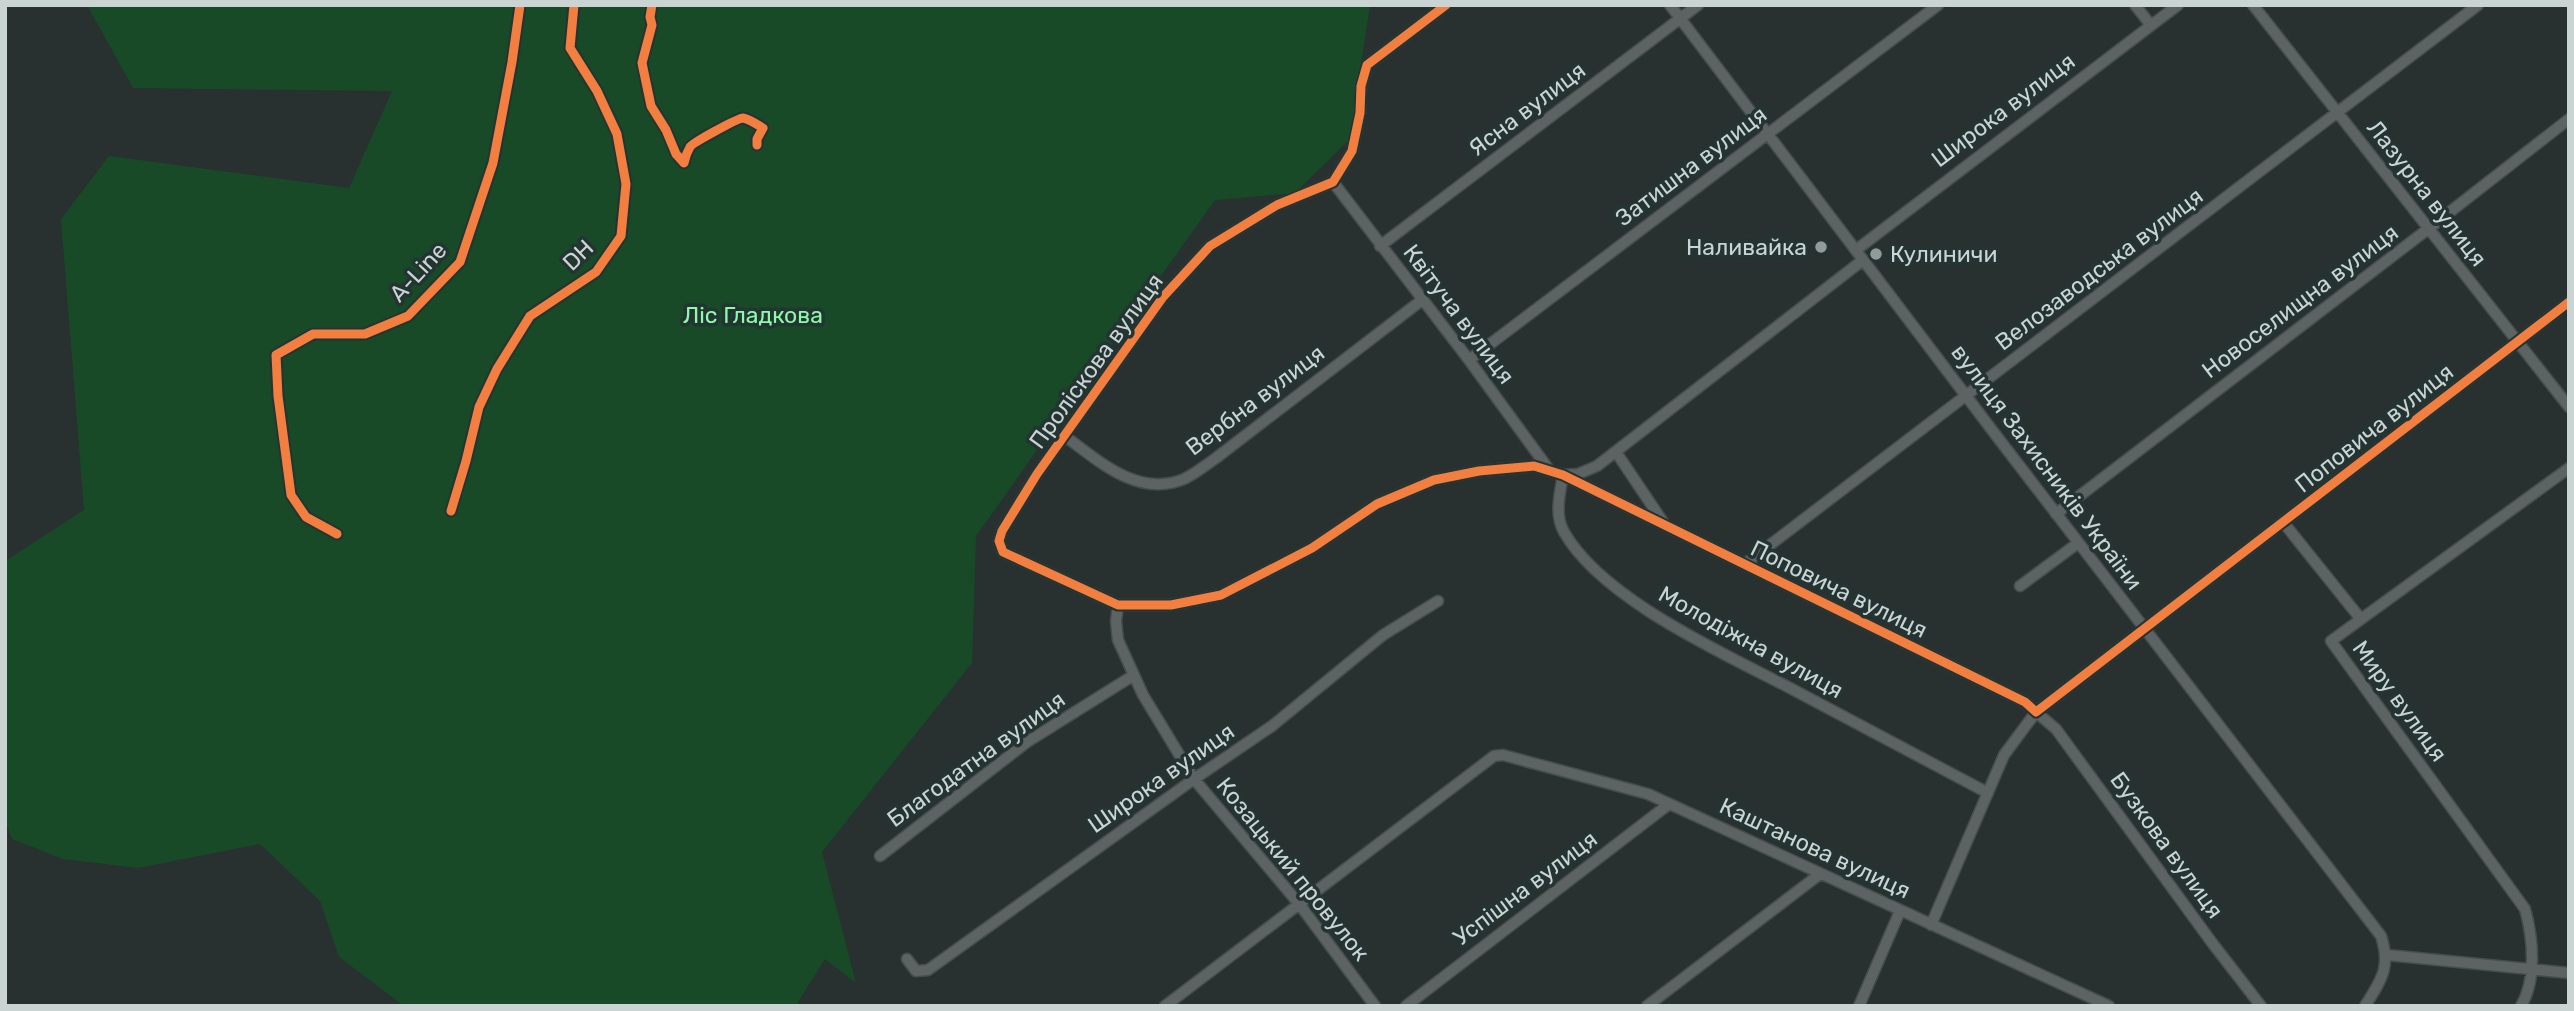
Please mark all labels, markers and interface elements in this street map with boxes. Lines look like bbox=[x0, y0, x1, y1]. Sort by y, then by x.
street label: Широка вулиця bbox=[1926, 47, 2080, 173]
street label: Ясна вулиця bbox=[1463, 56, 1591, 162]
street label: Затишна вулиця bbox=[1610, 100, 1772, 232]
street label: Лазурна вулиця bbox=[2361, 114, 2493, 272]
street label: Велозаводська вулиця bbox=[1990, 182, 2208, 356]
street label: Новоселищна вулиця bbox=[2196, 218, 2404, 384]
place label: Наливайка bbox=[1686, 233, 1807, 261]
street label: DH bbox=[557, 234, 599, 276]
street label: A-Line bbox=[383, 236, 453, 308]
street label: Квітуча вулиця bbox=[1397, 239, 1521, 389]
marker: Наливайка bbox=[1813, 239, 1829, 255]
place label: Кулиничи bbox=[1890, 240, 1997, 268]
marker: Кулиничи bbox=[1868, 246, 1884, 262]
street label: Проліскова вулиця bbox=[1023, 268, 1169, 454]
park label: Ліс Гладкова bbox=[683, 301, 823, 329]
street label: Вербна вулиця bbox=[1180, 339, 1330, 461]
street label: вулиця Захисників України bbox=[1946, 339, 2148, 595]
street label: Поповича вулиця bbox=[2289, 357, 2459, 499]
street label: Поповича вулиця bbox=[1746, 534, 1932, 644]
street label: Молодіжна вулиця bbox=[1654, 580, 1848, 704]
street label: Миру вулиця bbox=[2347, 635, 2453, 767]
street label: Благодатна вулиця bbox=[882, 685, 1070, 833]
street label: Широка вулиця bbox=[1082, 717, 1240, 839]
street label: Бузкова вулиця bbox=[2104, 766, 2230, 924]
street label: Козацький провулок bbox=[1210, 772, 1376, 966]
street label: Каштанова вулиця bbox=[1715, 792, 1915, 904]
street label: Успішна вулиця bbox=[1447, 825, 1603, 951]

